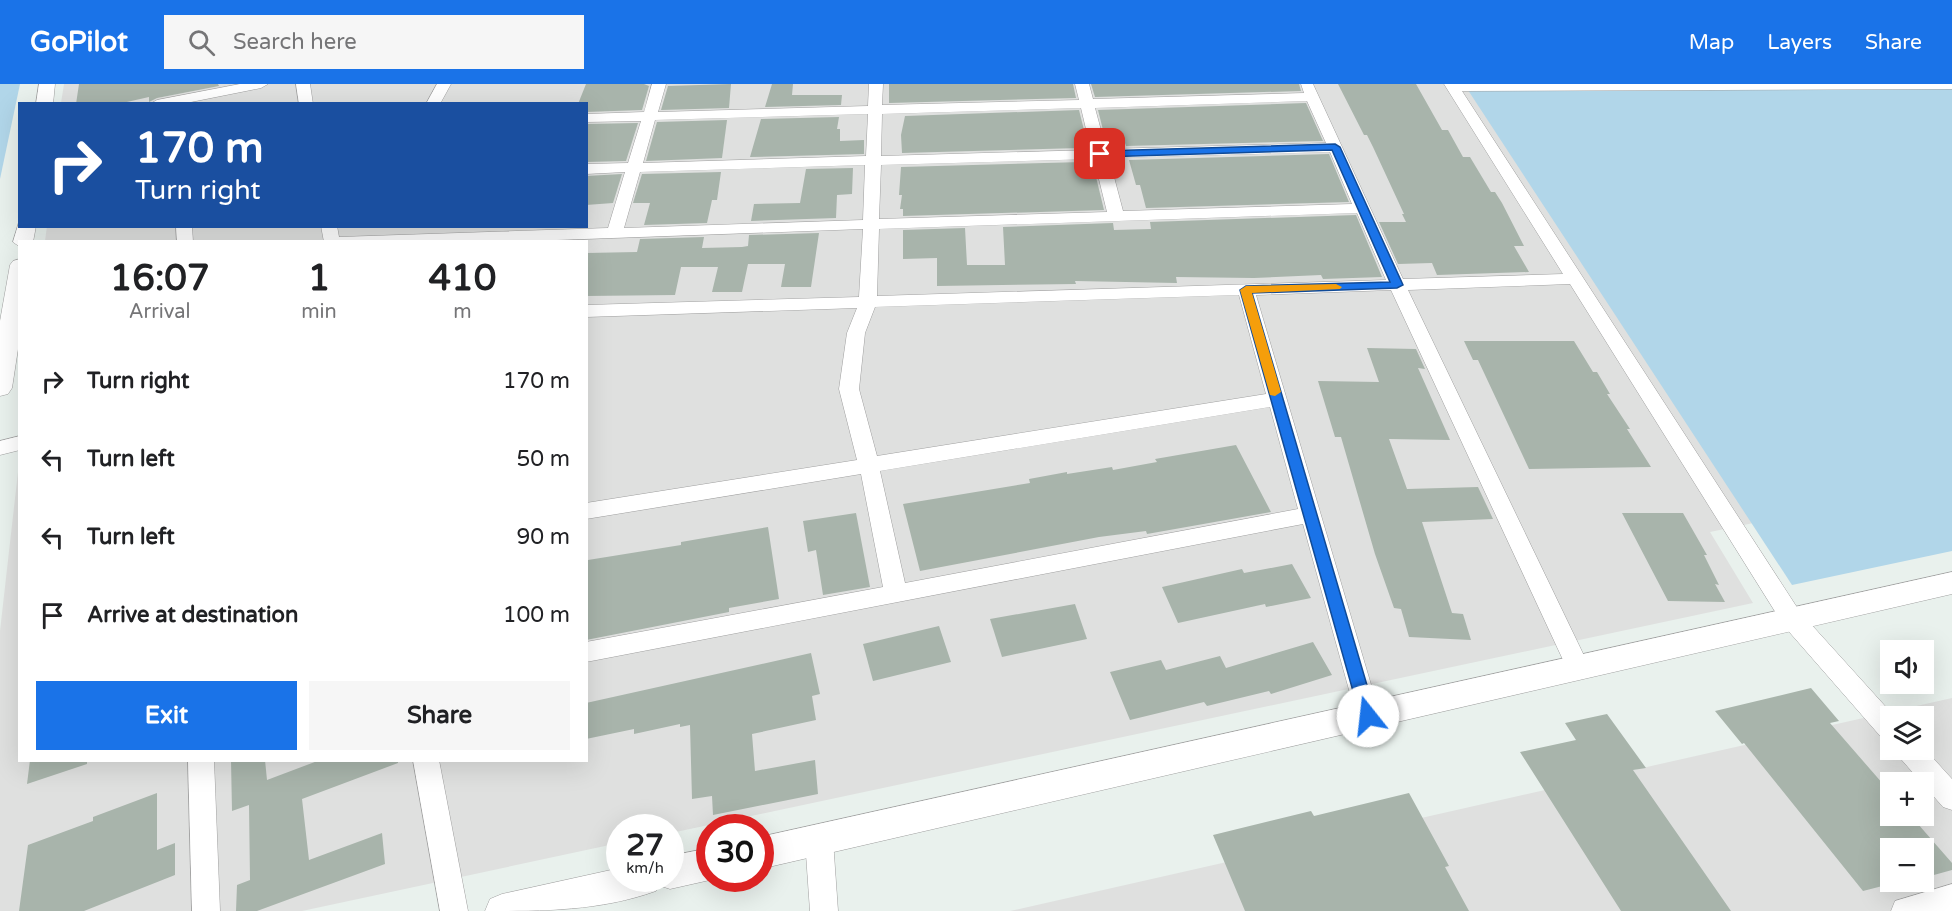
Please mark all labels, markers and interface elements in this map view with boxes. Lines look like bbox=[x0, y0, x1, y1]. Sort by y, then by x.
search box bbox=[164, 15, 584, 69]
text: GoPilot bbox=[30, 25, 128, 59]
icon: search bbox=[185, 26, 218, 59]
text: Search here bbox=[233, 29, 357, 55]
text: Map bbox=[1689, 30, 1734, 55]
text: Layers bbox=[1767, 30, 1832, 55]
text: Share bbox=[1865, 30, 1922, 55]
text: 170 m bbox=[135, 123, 264, 174]
icon: right bbox=[36, 126, 114, 204]
pin bbox=[1074, 128, 1125, 179]
icon: arrive bbox=[1083, 137, 1116, 170]
text: Turn right bbox=[135, 174, 261, 207]
text: 16:07 bbox=[110, 257, 210, 300]
text: 1 bbox=[308, 257, 330, 300]
text: 410 bbox=[428, 257, 496, 300]
text: Arrival bbox=[129, 300, 191, 324]
text: min bbox=[301, 300, 337, 324]
text: m bbox=[453, 300, 472, 324]
icon: right bbox=[36, 365, 69, 398]
text: Turn right bbox=[87, 368, 189, 394]
text: 170 m bbox=[503, 368, 570, 394]
icon: left bbox=[36, 443, 69, 476]
text: Turn left bbox=[87, 446, 175, 472]
text: 50 m bbox=[516, 446, 570, 472]
icon: left bbox=[36, 521, 69, 554]
text: Turn left bbox=[87, 524, 175, 550]
text: 90 m bbox=[516, 524, 570, 550]
icon: arrive bbox=[36, 599, 69, 632]
text: Arrive at destination bbox=[87, 602, 298, 628]
text: 100 m bbox=[503, 602, 570, 628]
map controls bbox=[1880, 640, 1934, 892]
button: sound bbox=[1880, 640, 1934, 694]
button: Exit bbox=[36, 681, 297, 750]
button: Share bbox=[309, 681, 570, 750]
position arrow bbox=[1336, 684, 1400, 748]
button: layers bbox=[1880, 706, 1934, 760]
button: + bbox=[1880, 772, 1934, 826]
speed limit sign: 30 bbox=[696, 814, 774, 892]
text: 27 bbox=[626, 827, 664, 864]
button: − bbox=[1880, 838, 1934, 892]
text: km/h bbox=[626, 859, 664, 877]

